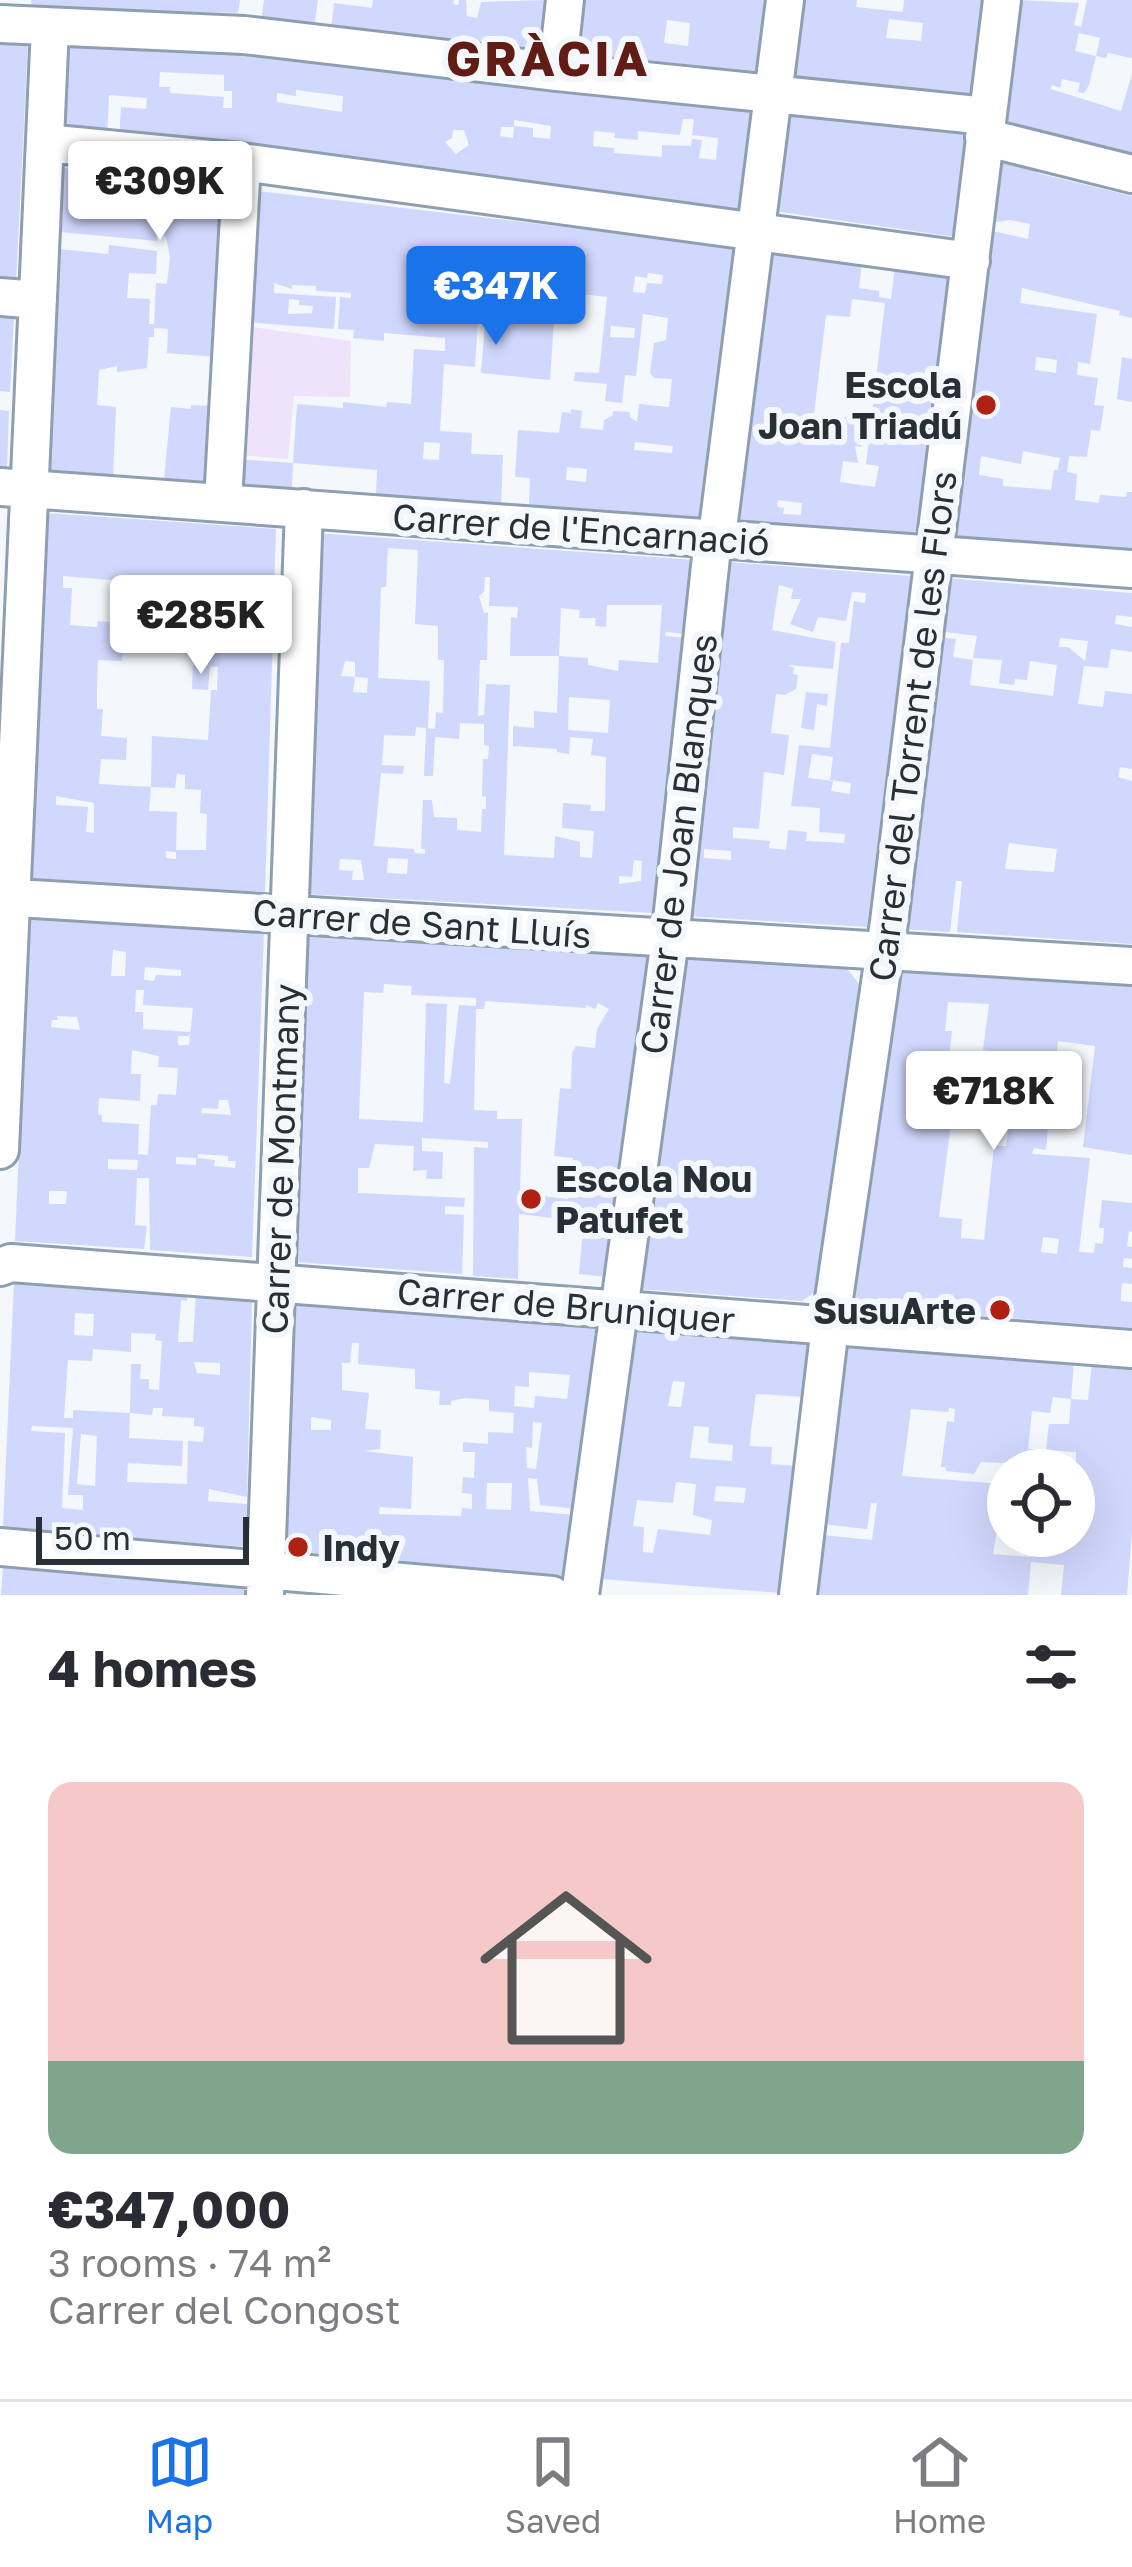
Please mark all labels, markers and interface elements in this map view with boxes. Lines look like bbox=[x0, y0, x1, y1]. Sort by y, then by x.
district label: GRÀCIA bbox=[446, 29, 650, 87]
pin: €309K bbox=[76, 141, 244, 243]
text: €309K bbox=[95, 156, 225, 203]
pin: €347K bbox=[412, 246, 580, 348]
text: €347K bbox=[433, 261, 559, 308]
place label: Escola Joan Triadú bbox=[758, 363, 962, 447]
marker: Escola Joan Triadú bbox=[973, 392, 999, 418]
street label: Carrer del Torrent de les Flors bbox=[859, 468, 965, 984]
street label: Carrer de l'Encarnació bbox=[391, 494, 771, 564]
pin: €285K bbox=[117, 575, 285, 677]
text: €285K bbox=[137, 590, 265, 637]
street label: Carrer de Joan Blanques bbox=[631, 631, 725, 1057]
street label: Carrer de Sant Lluís bbox=[251, 890, 593, 956]
street label: Carrer de Montmany bbox=[252, 983, 308, 1335]
pin: €718K bbox=[910, 1051, 1078, 1153]
text: €718K bbox=[933, 1066, 1055, 1113]
place label: Escola Nou Patufet bbox=[555, 1157, 752, 1241]
marker: Escola Nou Patufet bbox=[518, 1186, 544, 1212]
street label: Carrer de Bruniquer bbox=[395, 1269, 737, 1341]
place label: SusuArte bbox=[813, 1289, 976, 1332]
marker: SusuArte bbox=[987, 1297, 1013, 1323]
map controls bbox=[987, 1449, 1095, 1557]
button: locate bbox=[987, 1449, 1095, 1557]
scale bar bbox=[36, 1511, 249, 1564]
text: 50 m bbox=[54, 1518, 131, 1557]
place label: Indy bbox=[322, 1526, 400, 1569]
marker: Indy bbox=[285, 1534, 311, 1560]
icon: filters bbox=[1018, 1634, 1084, 1700]
text: 4 homes bbox=[48, 1637, 257, 1698]
icon: home bbox=[458, 1860, 674, 2076]
text: €347,000 bbox=[48, 2178, 291, 2239]
text: 3 rooms · 74 m² bbox=[48, 2239, 331, 2286]
text: Carrer del Congost bbox=[48, 2286, 401, 2333]
tab: Map bbox=[146, 2429, 213, 2540]
tab: Saved bbox=[505, 2429, 601, 2540]
tab: Home bbox=[893, 2429, 986, 2540]

